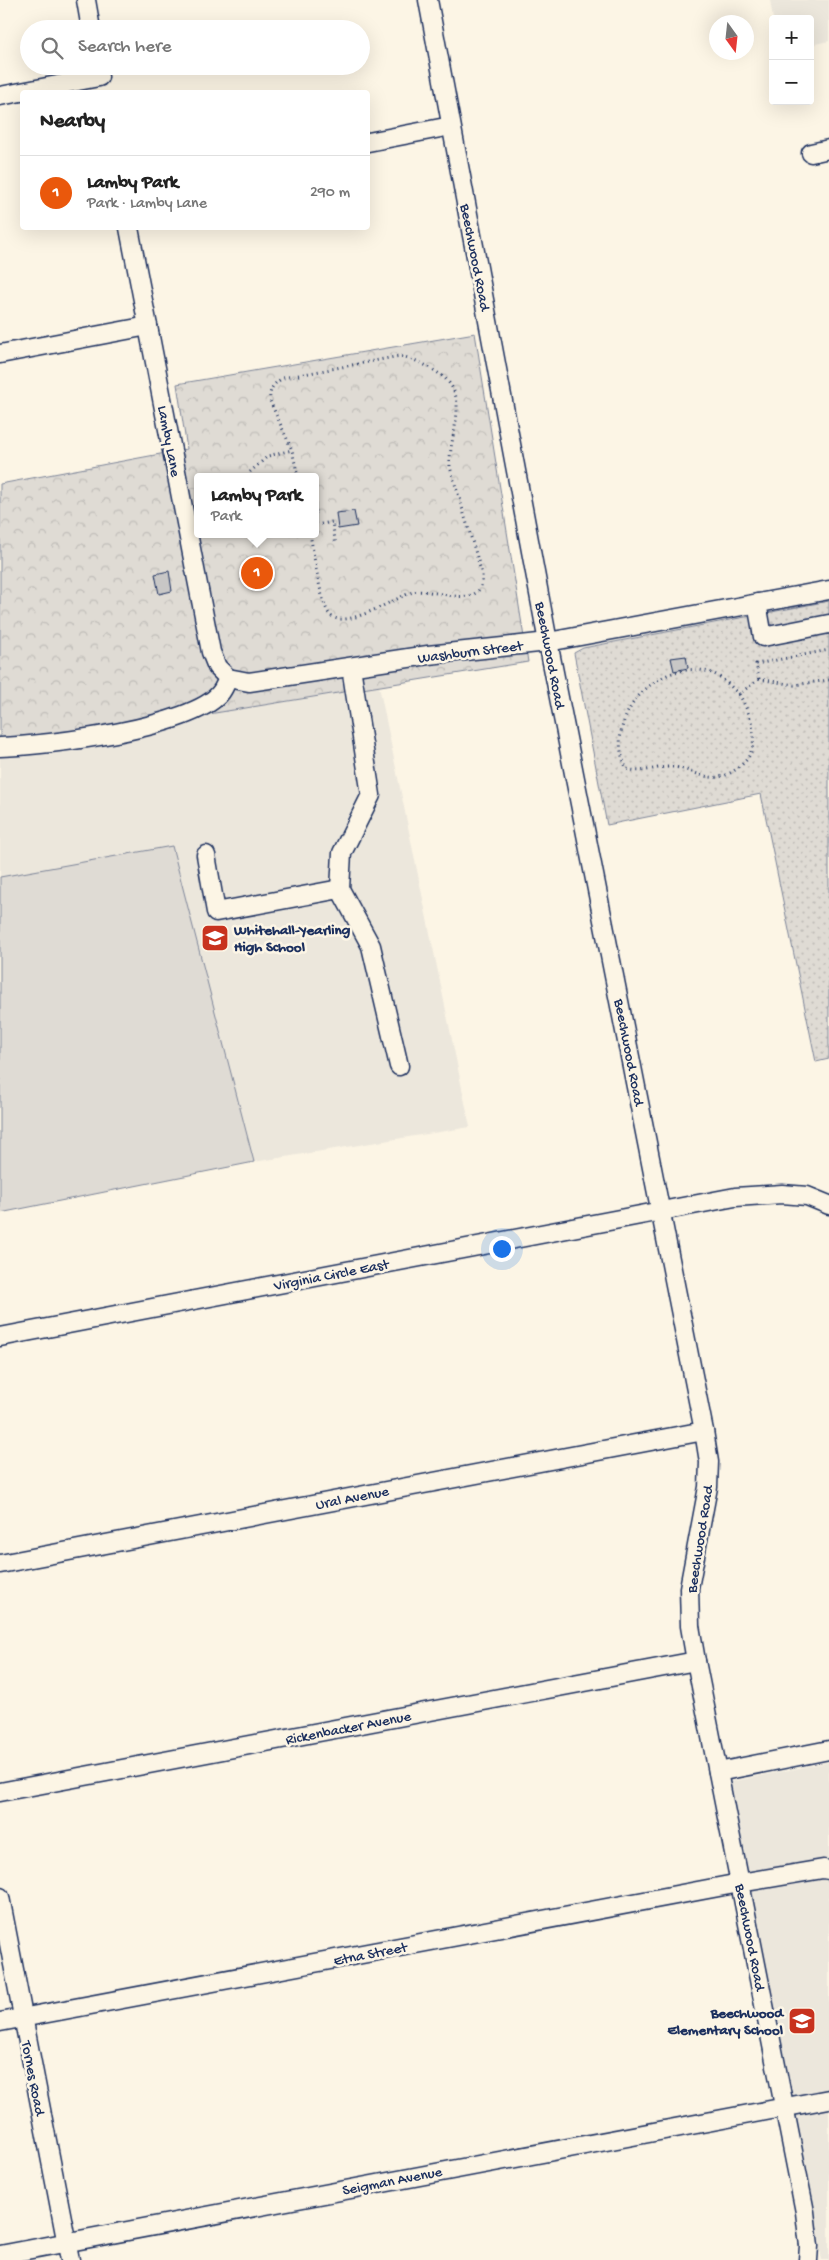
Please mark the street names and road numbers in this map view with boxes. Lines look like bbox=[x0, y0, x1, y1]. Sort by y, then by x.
street label: Beechwood Road bbox=[455, 201, 493, 314]
street label: Lamby Lane bbox=[152, 404, 184, 479]
street label: Beechwood Road bbox=[530, 599, 568, 712]
street label: Washburn Street bbox=[417, 637, 526, 668]
street label: Beechwood Road bbox=[609, 996, 647, 1109]
street label: Virginia Circle East bbox=[271, 1256, 392, 1296]
street label: Ural Avenue bbox=[314, 1483, 391, 1515]
street label: Beechwood Road bbox=[683, 1483, 719, 1595]
street label: Rickenbacker Avenue bbox=[284, 1708, 413, 1750]
street label: Beechwood Road bbox=[730, 1881, 768, 1994]
street label: Etna Street bbox=[332, 1939, 410, 1971]
street label: Tornes Road bbox=[16, 2039, 48, 2118]
street label: Seigman Avenue bbox=[341, 2163, 444, 2200]

